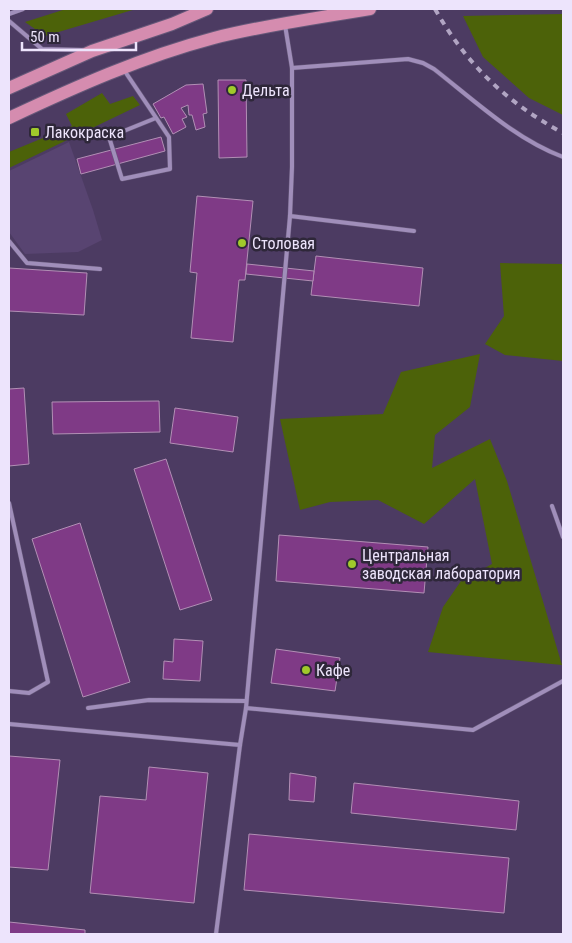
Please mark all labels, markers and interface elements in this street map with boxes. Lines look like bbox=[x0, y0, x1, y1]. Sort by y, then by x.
scale bar bbox=[22, 20, 136, 52]
text: 50 m bbox=[30, 28, 60, 46]
place label: Дельта bbox=[242, 81, 290, 100]
marker: Дельта bbox=[226, 84, 238, 96]
place label: Лакокраска bbox=[45, 123, 124, 142]
marker: Лакокраска bbox=[29, 126, 41, 138]
place label: Столовая bbox=[252, 234, 315, 253]
marker: Столовая bbox=[236, 237, 248, 249]
place label: Центральная заводская лаборатория bbox=[362, 546, 520, 583]
marker: Центральная заводская лаборатория bbox=[346, 558, 358, 570]
place label: Кафе bbox=[316, 661, 350, 680]
marker: Кафе bbox=[300, 664, 312, 676]

